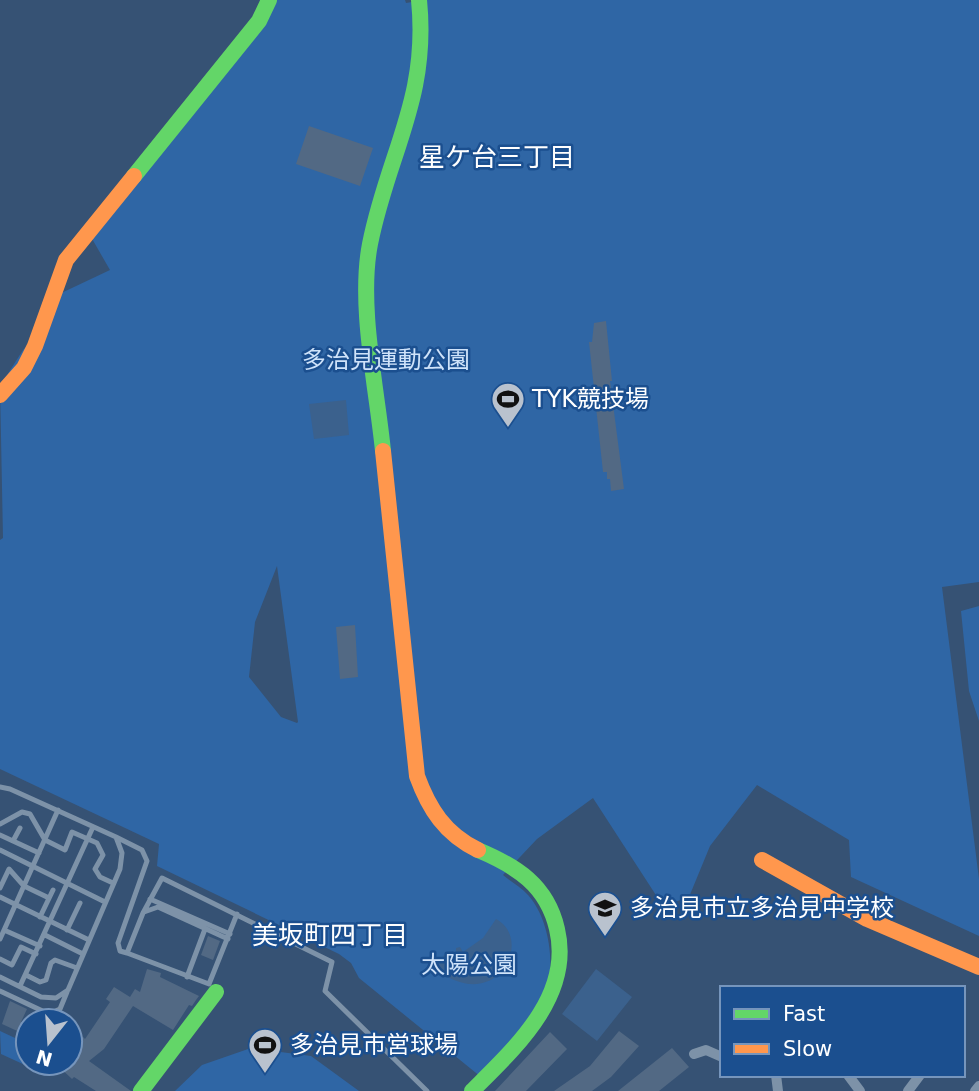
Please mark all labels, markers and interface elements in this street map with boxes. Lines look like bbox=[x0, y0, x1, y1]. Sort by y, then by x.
district label: 星ケ台三丁目 bbox=[419, 142, 575, 172]
park label: 多治見運動公園 bbox=[302, 346, 470, 374]
sports icon: TYK競技場 bbox=[489, 380, 527, 429]
place label: TYK競技場 bbox=[531, 385, 649, 413]
school or university icon: 多治見市立多治見中学校 bbox=[586, 889, 624, 938]
place label: 多治見市立多治見中学校 bbox=[630, 894, 894, 922]
district label: 美坂町四丁目 bbox=[252, 920, 408, 950]
park label: 太陽公園 bbox=[421, 951, 517, 979]
legend bbox=[720, 986, 965, 1077]
text: Fast bbox=[783, 1002, 825, 1026]
north arrow bbox=[14, 1007, 84, 1077]
sports icon: 多治見市営球場 bbox=[246, 1026, 284, 1075]
place label: 多治見市営球場 bbox=[290, 1031, 458, 1059]
text: Slow bbox=[783, 1037, 832, 1061]
text: N bbox=[33, 1045, 55, 1071]

